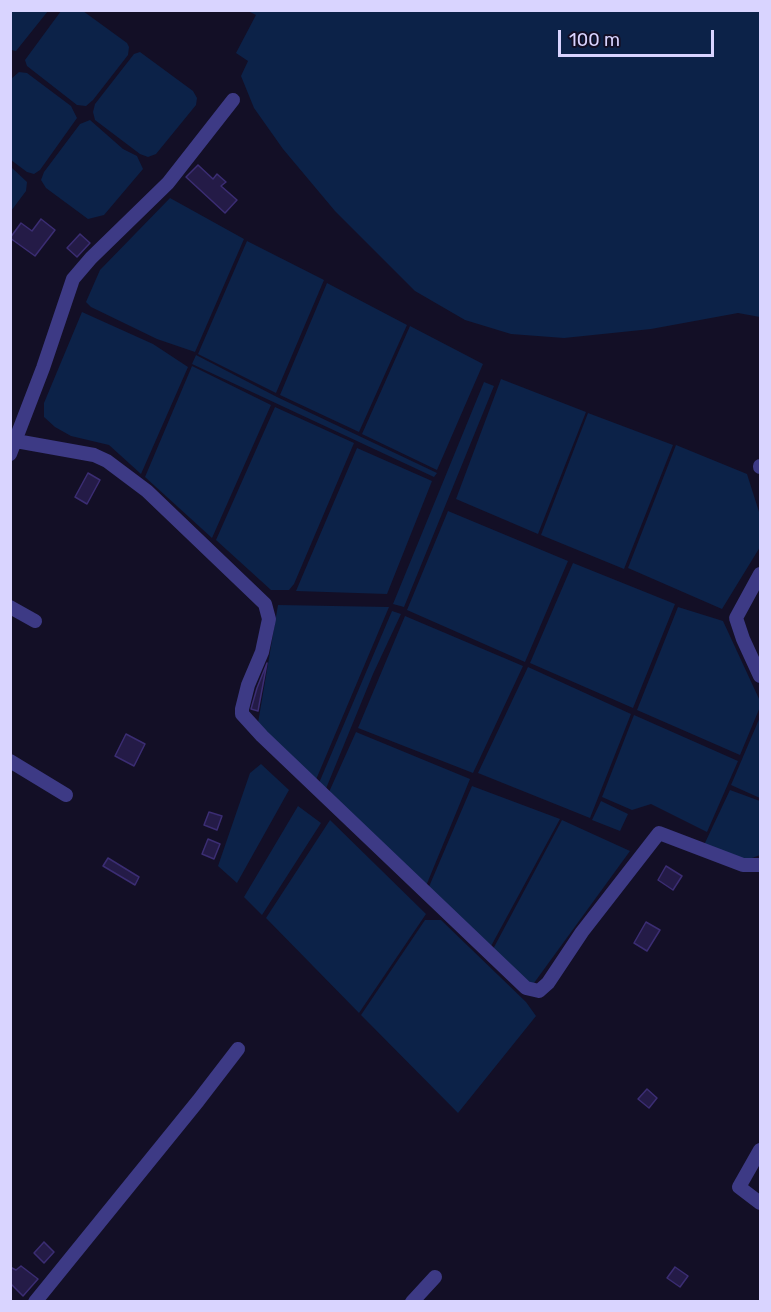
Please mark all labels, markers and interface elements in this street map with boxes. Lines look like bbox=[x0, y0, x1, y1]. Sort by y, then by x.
scale bar bbox=[561, 18, 717, 56]
text: 100 m bbox=[569, 29, 620, 51]

